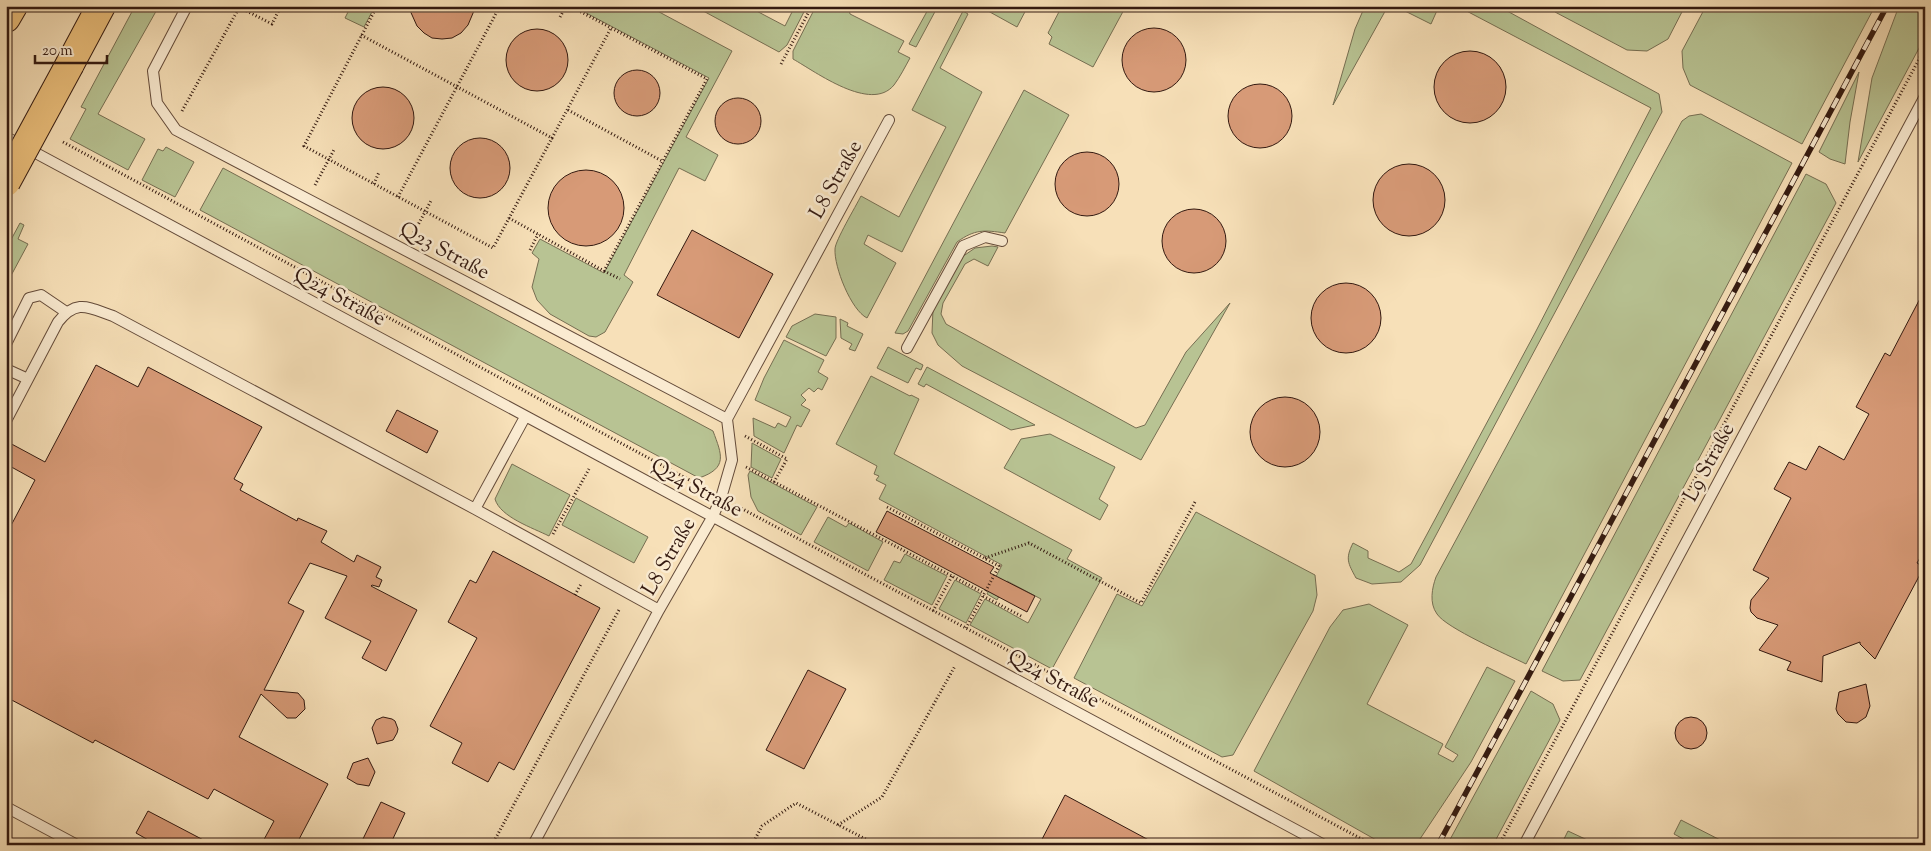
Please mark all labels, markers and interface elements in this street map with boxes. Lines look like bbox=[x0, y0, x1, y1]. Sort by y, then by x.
scale bar bbox=[35, 32, 108, 64]
text: 20 m bbox=[42, 41, 73, 62]
street label: L8 Straße bbox=[803, 135, 871, 225]
street label: Q23 Straße bbox=[394, 215, 495, 288]
street label: Q24 Straße bbox=[288, 261, 390, 335]
street label: L9 Straße bbox=[1676, 418, 1743, 508]
street label: Q24 Straße bbox=[645, 452, 747, 526]
street label: L8 Straße bbox=[635, 512, 704, 602]
street label: Q24 Straße bbox=[1002, 643, 1104, 717]

